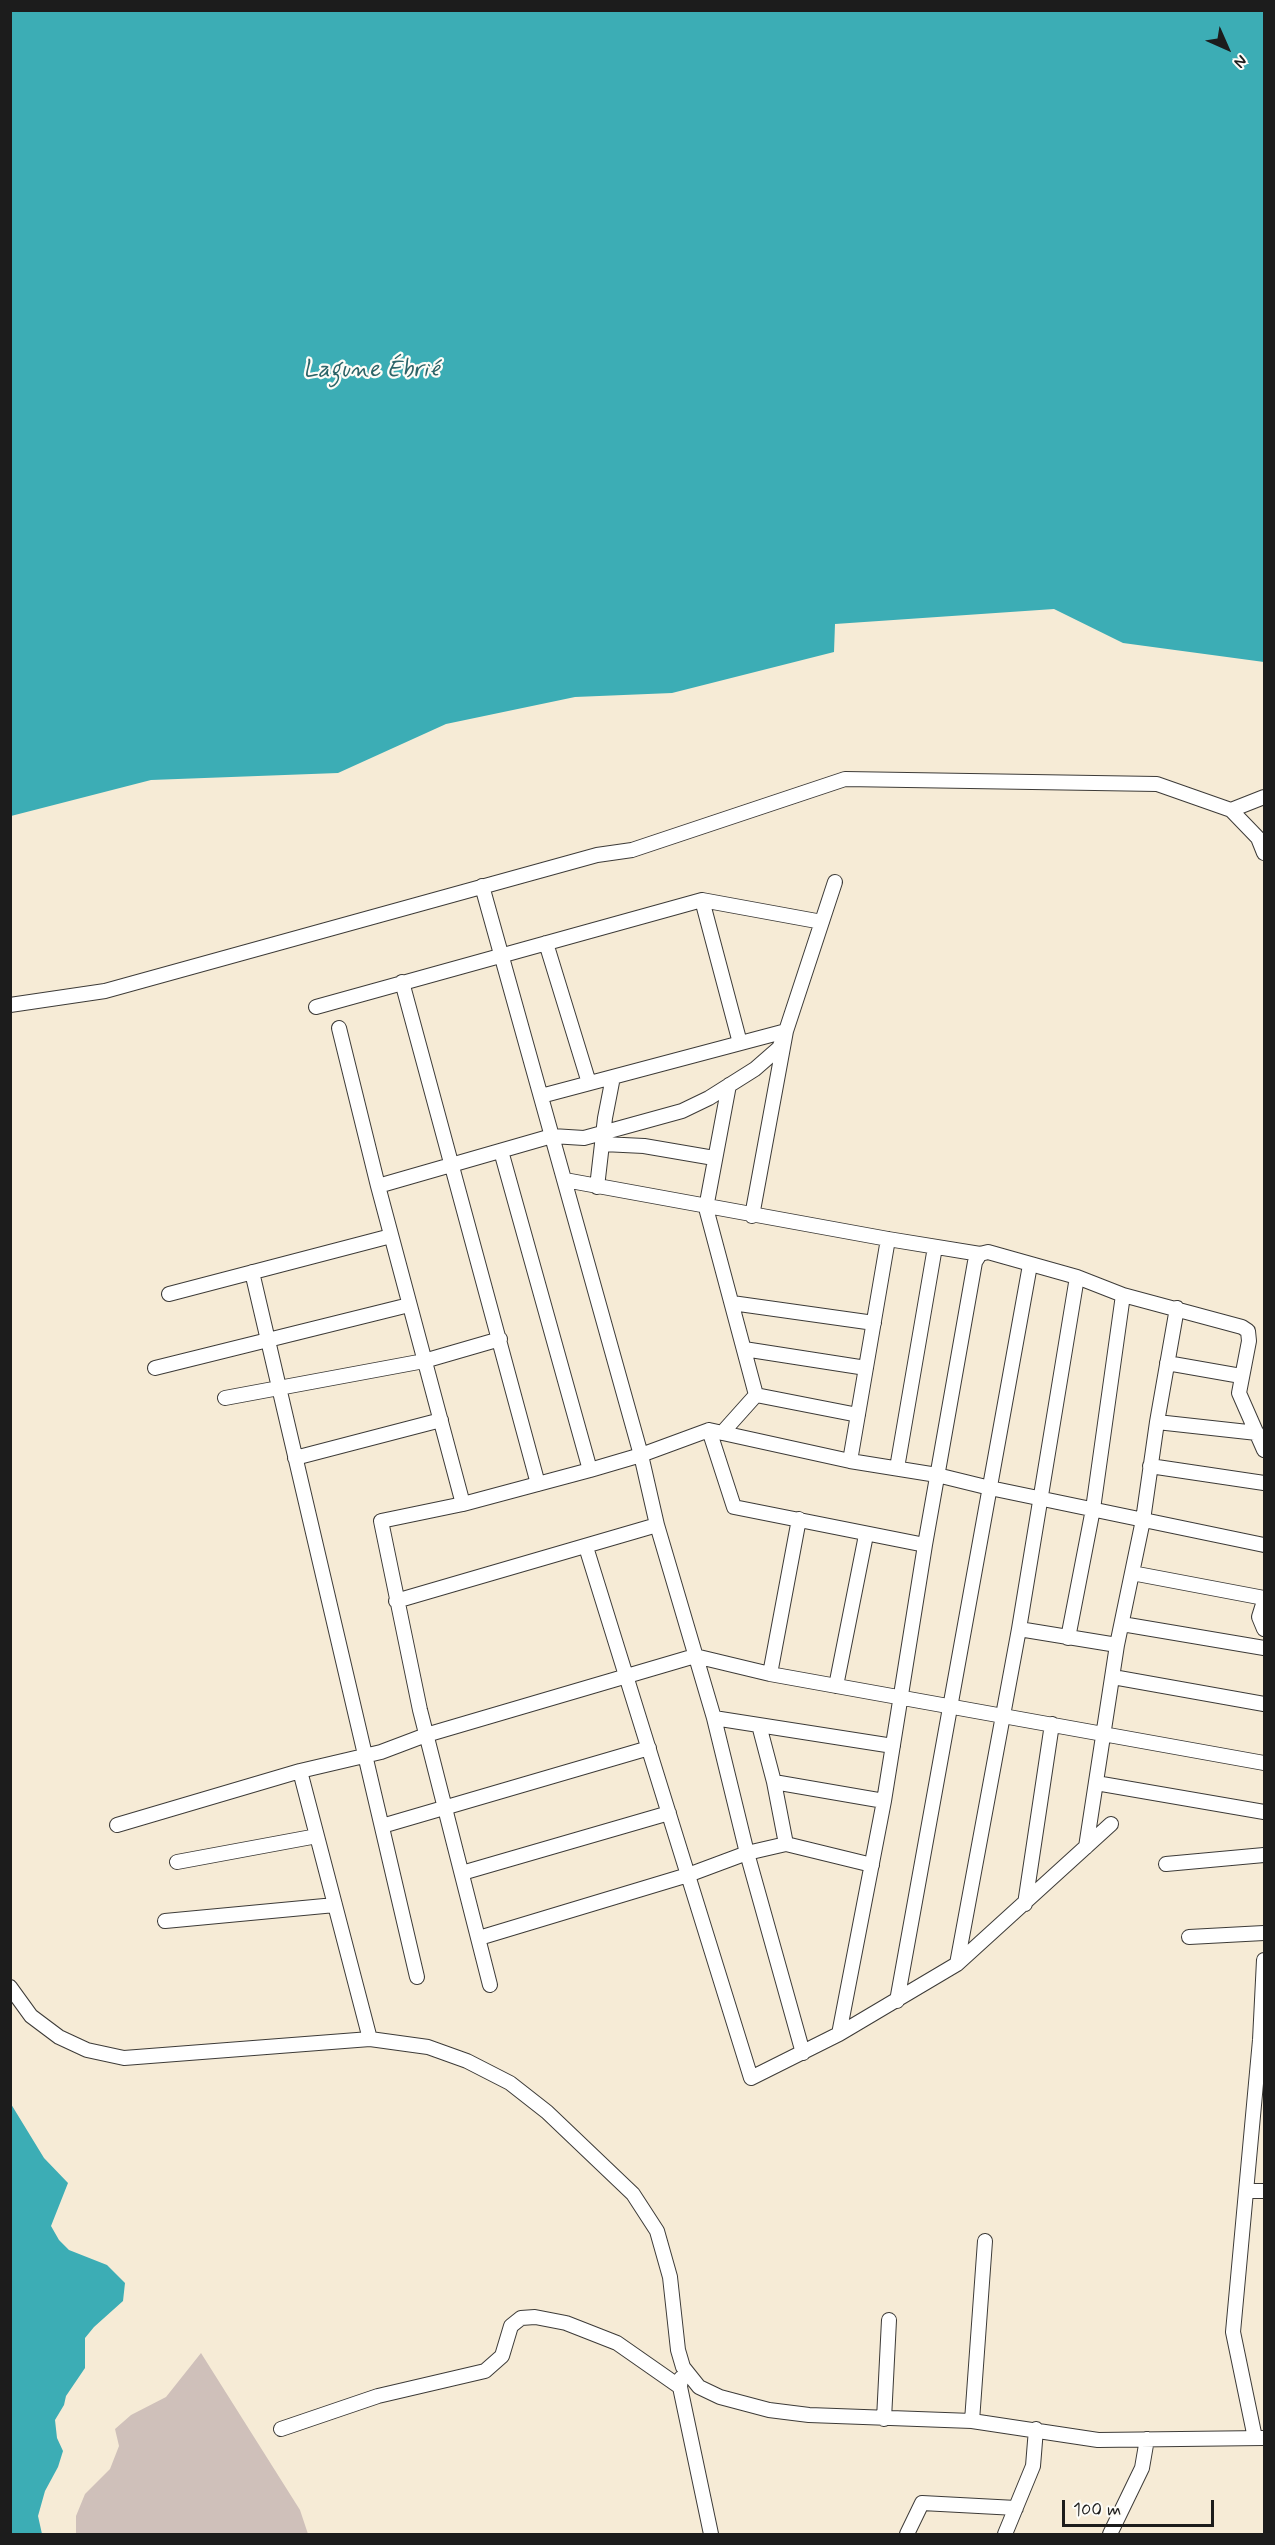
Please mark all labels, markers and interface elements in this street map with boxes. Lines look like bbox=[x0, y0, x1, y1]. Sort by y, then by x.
north arrow bbox=[1197, 18, 1257, 78]
text: N bbox=[1229, 50, 1251, 72]
water label: Lagune Ébrié bbox=[303, 357, 439, 385]
scale bar bbox=[1065, 2488, 1216, 2526]
text: 100 m bbox=[1073, 2498, 1121, 2522]

